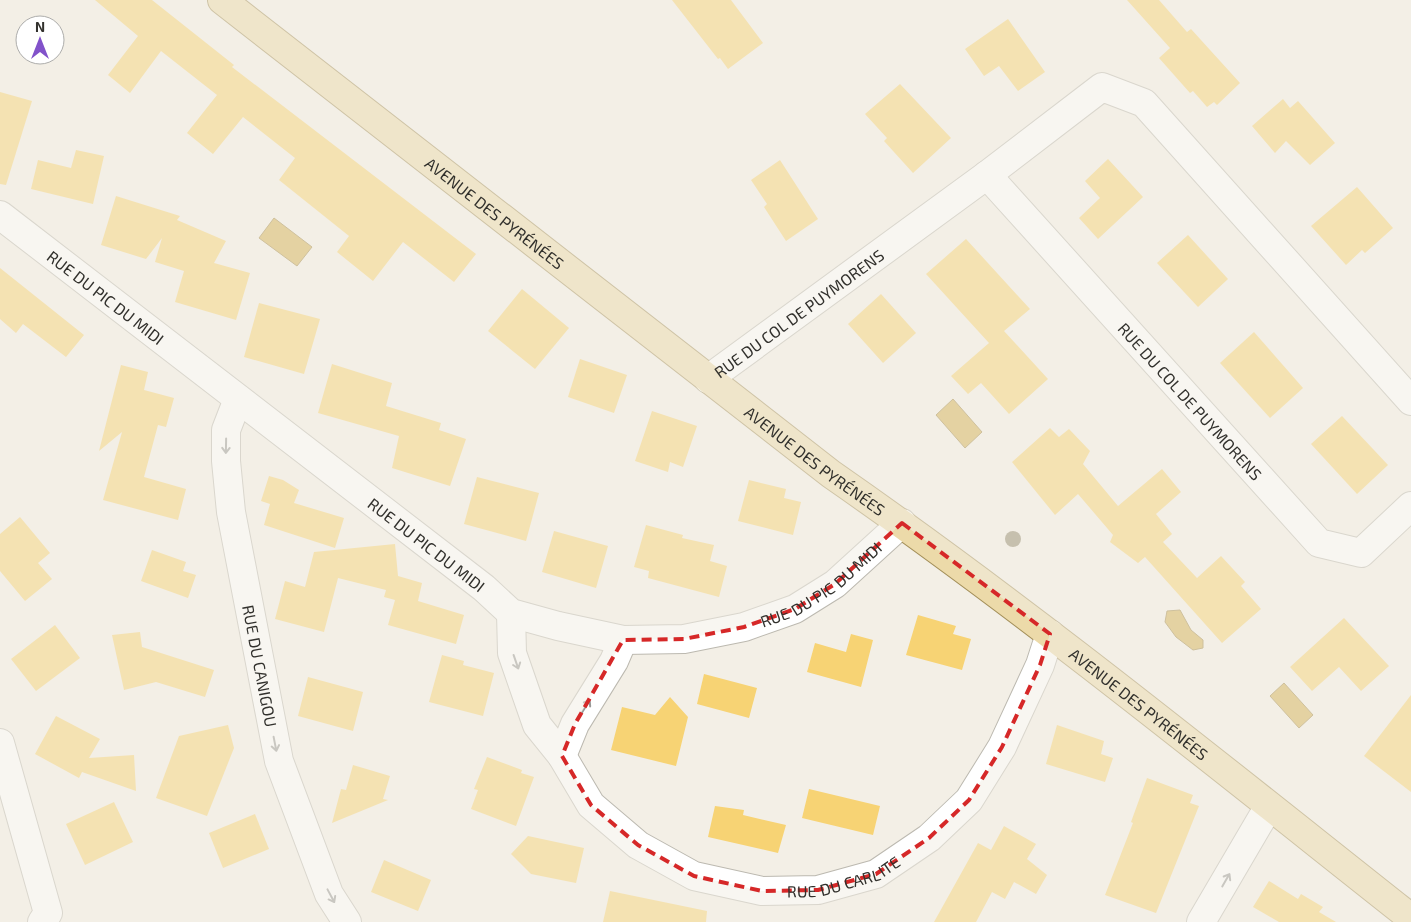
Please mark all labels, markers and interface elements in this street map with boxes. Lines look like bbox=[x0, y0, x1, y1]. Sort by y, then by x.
north arrow bbox=[15, 15, 65, 65]
text: N bbox=[35, 18, 45, 35]
street label: AVENUE DES PYRÉNÉES bbox=[422, 153, 568, 272]
street label: RUE DU COL DE PUYMORENS bbox=[710, 245, 887, 381]
street label: RUE DU PIC DU MIDI bbox=[44, 246, 168, 348]
street label: RUE DU COL DE PUYMORENS bbox=[1115, 318, 1266, 483]
street label: AVENUE DES PYRÉNÉES bbox=[742, 401, 889, 519]
one-way arrow bbox=[221, 437, 231, 453]
street label: RUE DU PIC DU MIDI bbox=[365, 493, 489, 595]
street label: RUE DU PIC DU MIDI bbox=[757, 538, 885, 630]
street label: RUE DU CANIGOU bbox=[240, 603, 282, 728]
street label: AVENUE DES PYRÉNÉES bbox=[1066, 644, 1212, 763]
one-way arrow bbox=[511, 653, 521, 669]
one-way arrow bbox=[582, 699, 592, 713]
one-way arrow bbox=[271, 735, 281, 751]
street label: RUE DU CARLITE bbox=[787, 851, 903, 900]
one-way arrow bbox=[1221, 873, 1231, 888]
one-way arrow bbox=[326, 888, 336, 903]

